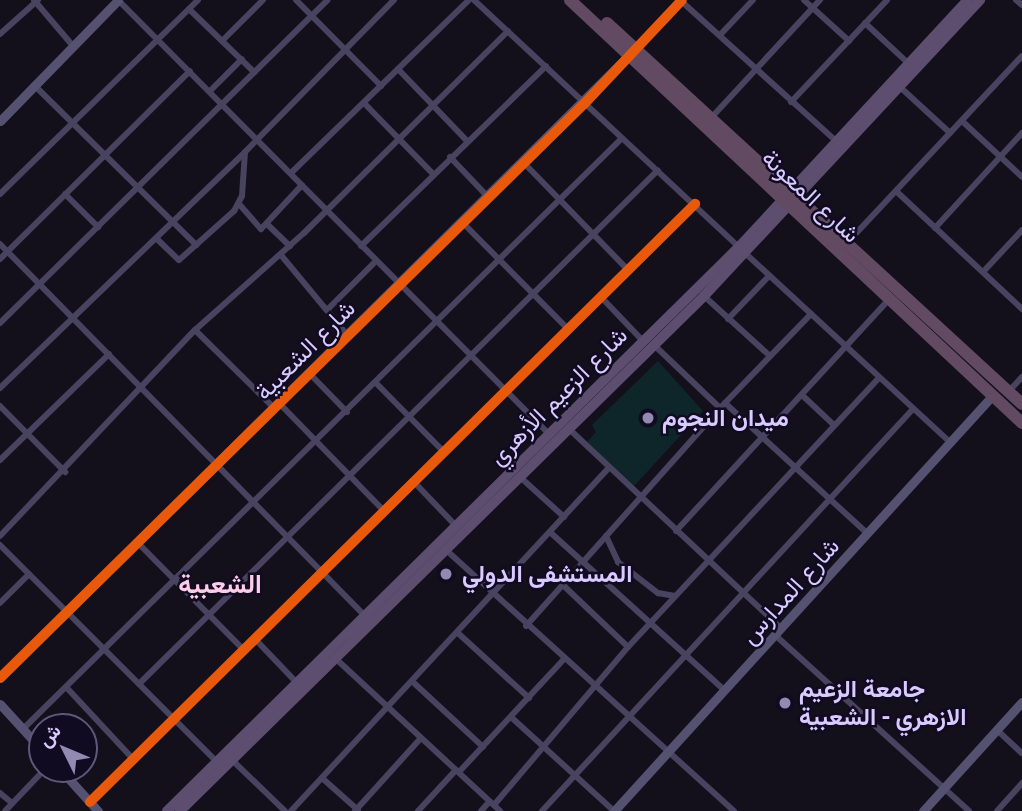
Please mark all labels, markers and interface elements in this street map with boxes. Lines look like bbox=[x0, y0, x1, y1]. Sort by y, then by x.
street label: شارع المعونة bbox=[756, 143, 866, 249]
street label: شارع الشعبية bbox=[249, 294, 361, 406]
street label: شارع الزعيم الأزهري bbox=[483, 321, 633, 471]
place label: ميدان النجوم bbox=[662, 404, 789, 432]
marker: ميدان النجوم bbox=[640, 410, 656, 426]
street label: شارع المدارس bbox=[735, 532, 845, 650]
place label: المستشفى الدولي bbox=[462, 560, 632, 588]
marker: المستشفى الدولي bbox=[436, 564, 456, 584]
district label: الشعبية bbox=[178, 568, 262, 600]
place label: جامعة الزعيم الازهري - الشعبية bbox=[799, 675, 966, 731]
marker: جامعة الزعيم الازهري - الشعبية bbox=[777, 695, 793, 711]
north arrow bbox=[28, 713, 98, 783]
text: ش bbox=[33, 719, 65, 751]

